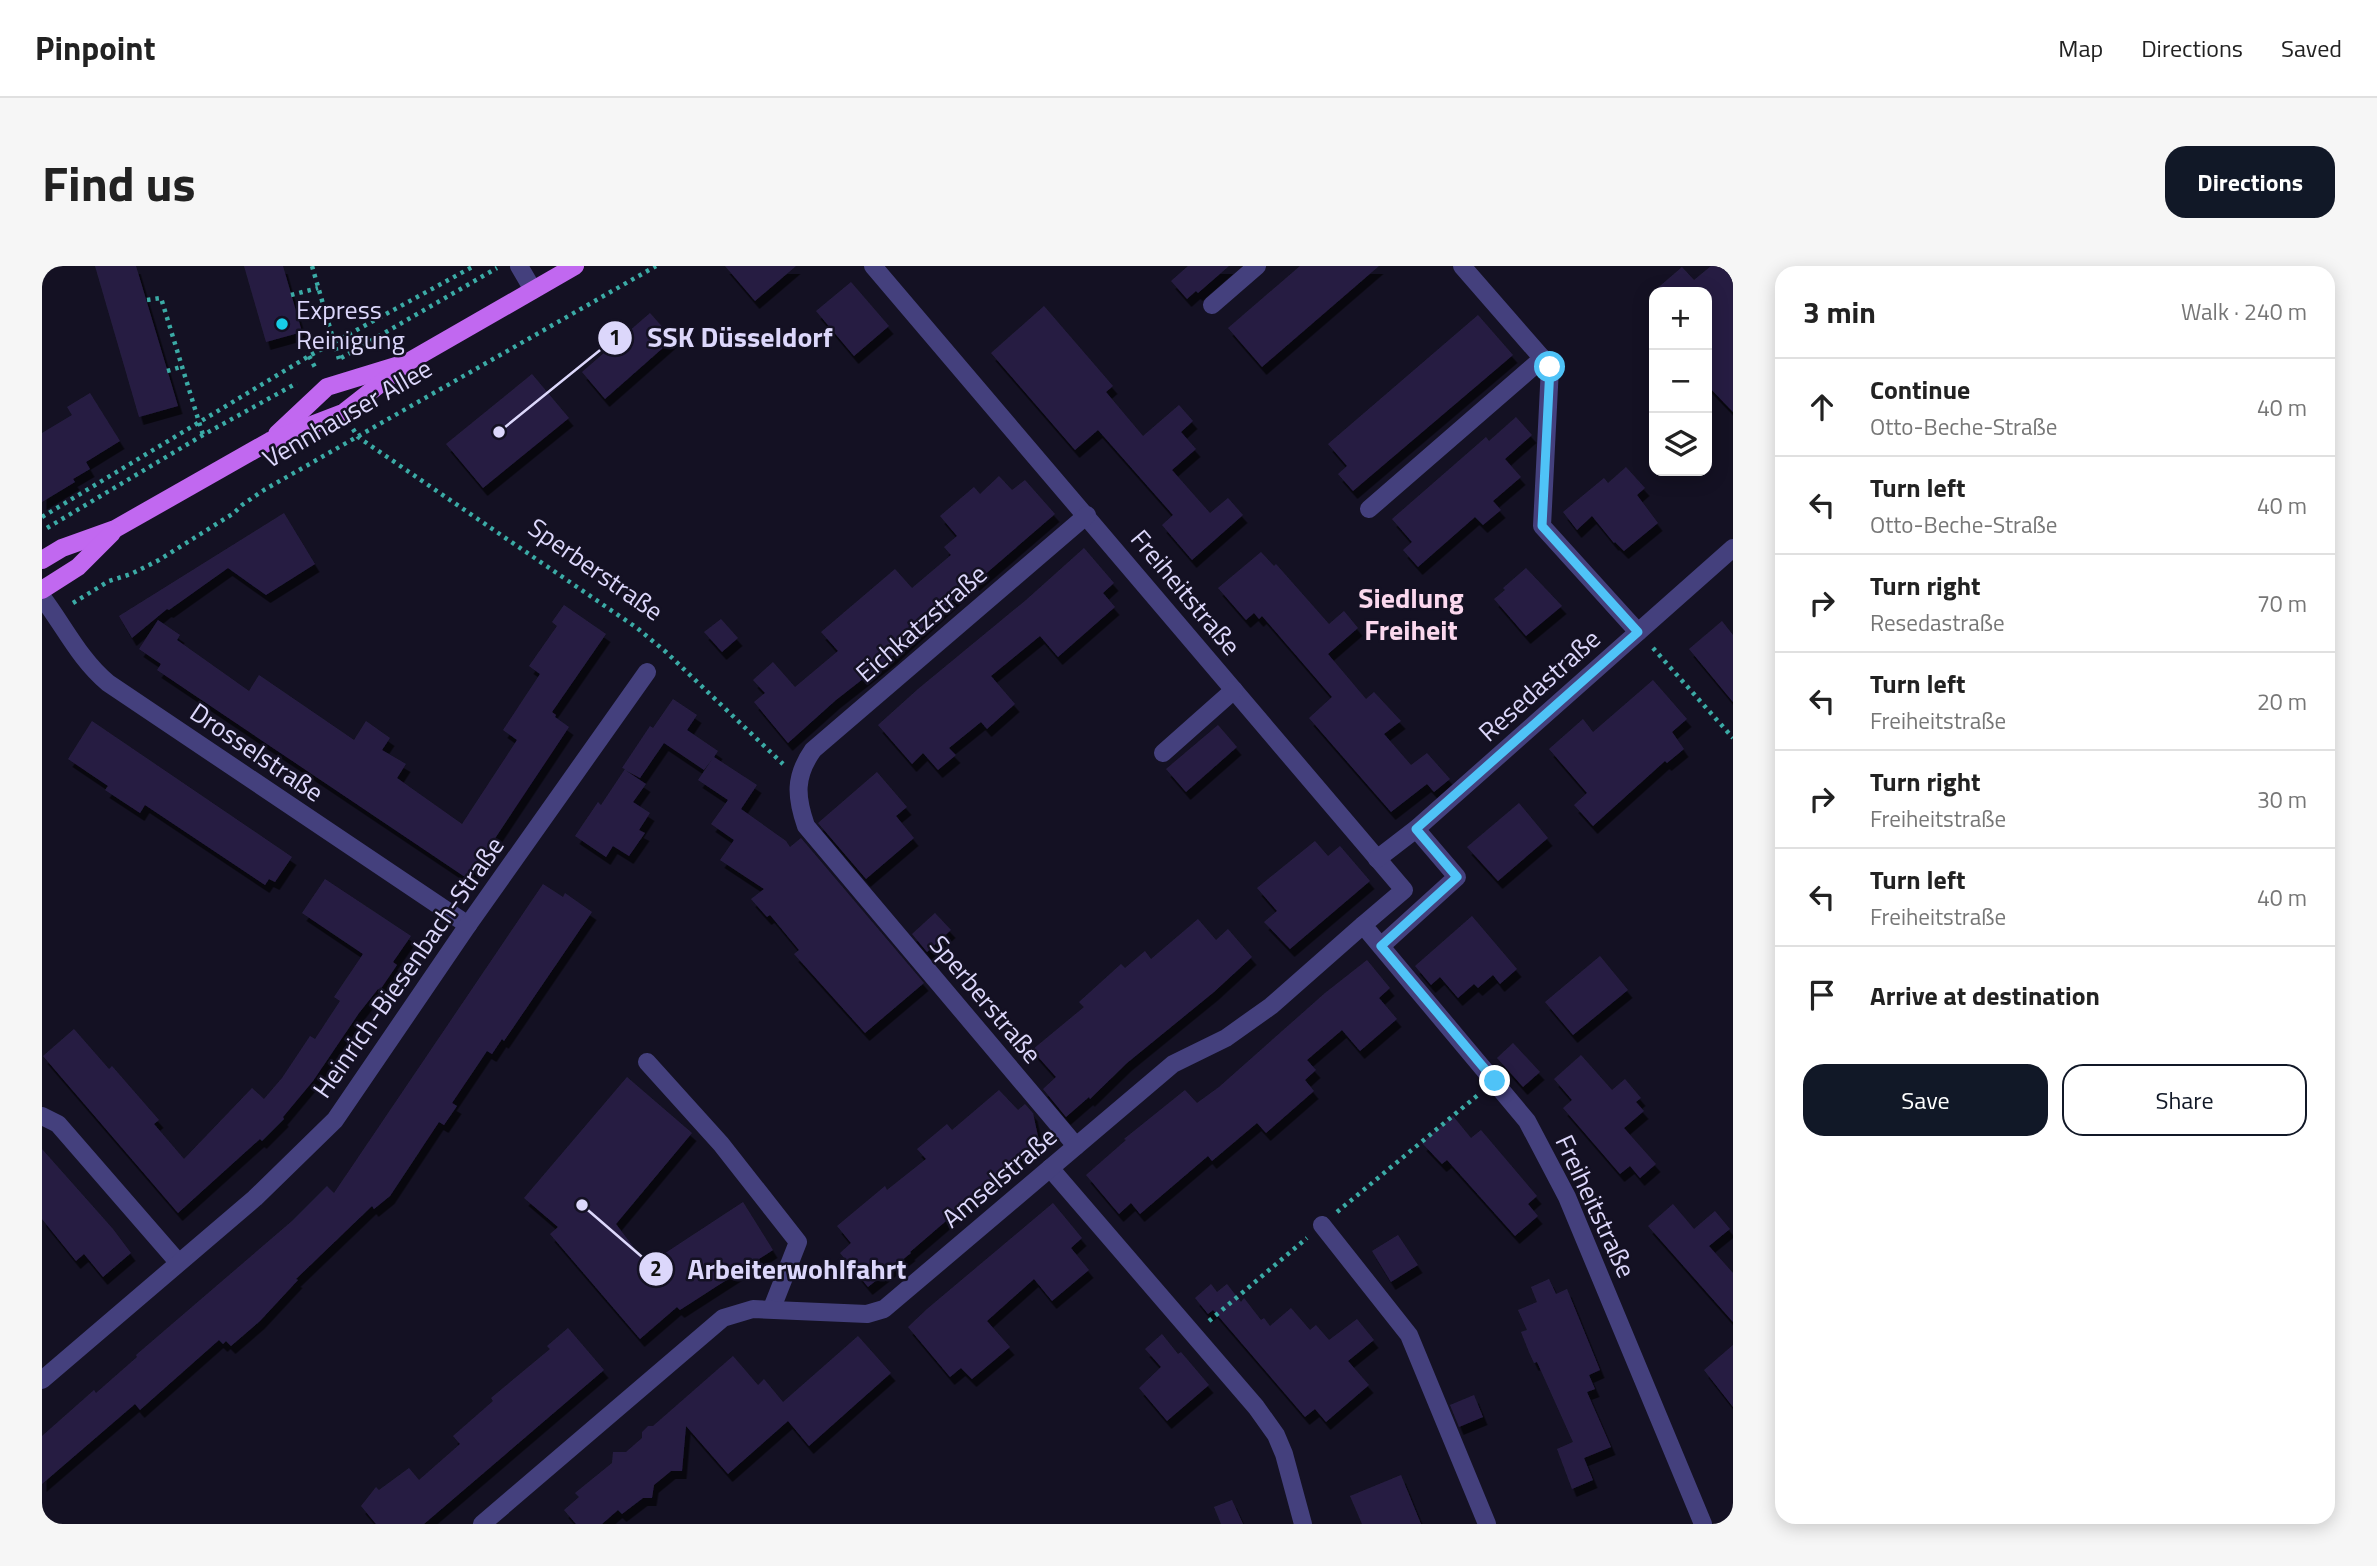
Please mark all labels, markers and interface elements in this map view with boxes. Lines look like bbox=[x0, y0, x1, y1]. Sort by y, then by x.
text: Pinpoint bbox=[35, 23, 155, 73]
text: Map bbox=[2058, 30, 2103, 66]
text: Directions bbox=[2141, 30, 2243, 66]
text: Saved bbox=[2281, 30, 2342, 66]
text: Find us bbox=[42, 145, 196, 220]
button: Directions bbox=[2165, 146, 2335, 218]
map controls bbox=[1649, 287, 1712, 476]
button: + bbox=[1649, 287, 1712, 350]
text: 3 min bbox=[1803, 289, 1876, 335]
place label: Express Reinigung bbox=[296, 290, 405, 359]
text: Walk · 240 m bbox=[2181, 294, 2307, 329]
callout: SSK Düsseldorf bbox=[598, 313, 846, 362]
text: SSK Düsseldorf bbox=[647, 315, 833, 358]
marker: Express Reinigung bbox=[274, 316, 290, 332]
text: 1 bbox=[609, 321, 621, 353]
street label: Vennhauser Allee bbox=[255, 349, 439, 477]
button: − bbox=[1649, 350, 1712, 413]
route start bbox=[1534, 351, 1565, 382]
text: Continue bbox=[1870, 370, 1970, 409]
icon: ahead bbox=[1803, 388, 1841, 426]
text: 40 m bbox=[2257, 390, 2307, 425]
text: Otto-Beche-Straße bbox=[1870, 409, 2057, 444]
button: layers bbox=[1649, 413, 1712, 476]
text: Turn left bbox=[1870, 468, 1965, 507]
icon: left bbox=[1803, 486, 1841, 524]
text: 40 m bbox=[2257, 488, 2307, 523]
text: Otto-Beche-Straße bbox=[1870, 507, 2057, 542]
street label: Sperberstraße bbox=[521, 508, 671, 630]
street label: Freiheitstraße bbox=[1122, 521, 1250, 663]
street label: Eichkatzstraße bbox=[847, 555, 995, 691]
text: Turn right bbox=[1870, 566, 1981, 605]
district label: Siedlung Freiheit bbox=[1358, 576, 1464, 651]
icon: right bbox=[1803, 584, 1841, 622]
text: 70 m bbox=[2257, 586, 2307, 621]
text: Resedastraße bbox=[1870, 605, 2005, 640]
street label: Resedastraße bbox=[1469, 620, 1609, 750]
text: Turn left bbox=[1870, 664, 1965, 703]
icon: left bbox=[1803, 682, 1841, 720]
text: 20 m bbox=[2257, 684, 2307, 719]
street label: Drosselstraße bbox=[182, 693, 332, 811]
text: Freiheitstraße bbox=[1870, 703, 2006, 738]
text: Turn right bbox=[1870, 762, 1981, 801]
icon: right bbox=[1803, 780, 1841, 818]
text: 30 m bbox=[2257, 782, 2307, 817]
text: Freiheitstraße bbox=[1870, 801, 2006, 836]
street label: Heinrich-Biesenbach-Straße bbox=[303, 828, 513, 1106]
text: Turn left bbox=[1870, 860, 1965, 899]
icon: left bbox=[1803, 878, 1841, 916]
text: 40 m bbox=[2257, 880, 2307, 915]
text: Freiheitstraße bbox=[1870, 899, 2006, 934]
street label: Sperberstraße bbox=[921, 926, 1051, 1072]
icon: arrive bbox=[1803, 976, 1841, 1014]
text: Arrive at destination bbox=[1870, 976, 2100, 1015]
button: Save bbox=[1803, 1064, 2048, 1136]
button: Share bbox=[2062, 1064, 2307, 1136]
route end bbox=[1479, 1065, 1510, 1096]
street label: Amselstraße bbox=[933, 1117, 1065, 1237]
street label: Freiheitstraße bbox=[1546, 1128, 1646, 1284]
callout: Arbeiterwohlfahrt bbox=[639, 1244, 920, 1293]
text: Arbeiterwohlfahrt bbox=[688, 1247, 906, 1290]
text: 2 bbox=[650, 1252, 662, 1284]

